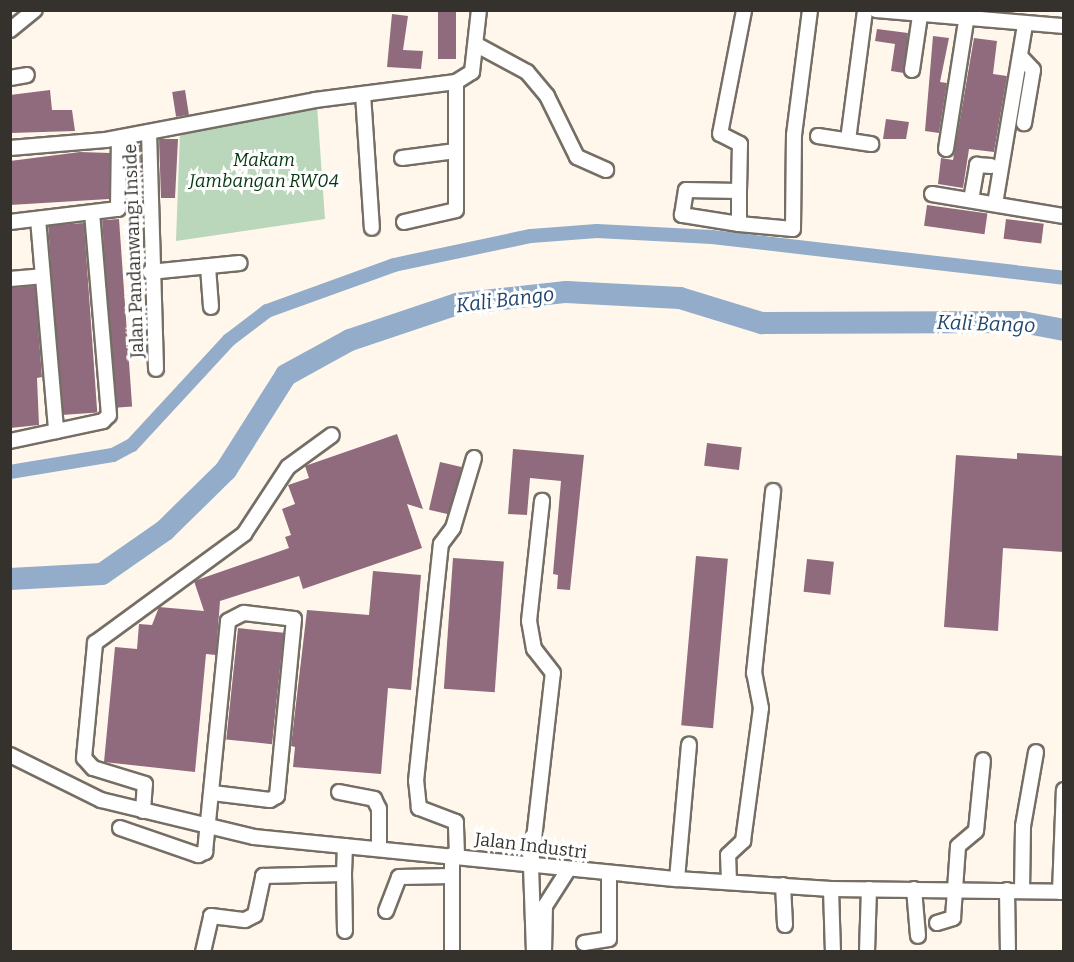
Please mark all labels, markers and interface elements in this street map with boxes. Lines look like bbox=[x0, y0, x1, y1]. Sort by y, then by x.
street label: Jalan Pandanwangi Inside bbox=[119, 144, 149, 358]
park label: Makam Jambangan RW04 bbox=[189, 150, 339, 192]
water label: Kali Bango bbox=[455, 282, 555, 318]
water label: Kali Bango bbox=[936, 310, 1036, 338]
street label: Jalan Industri bbox=[474, 828, 588, 864]

